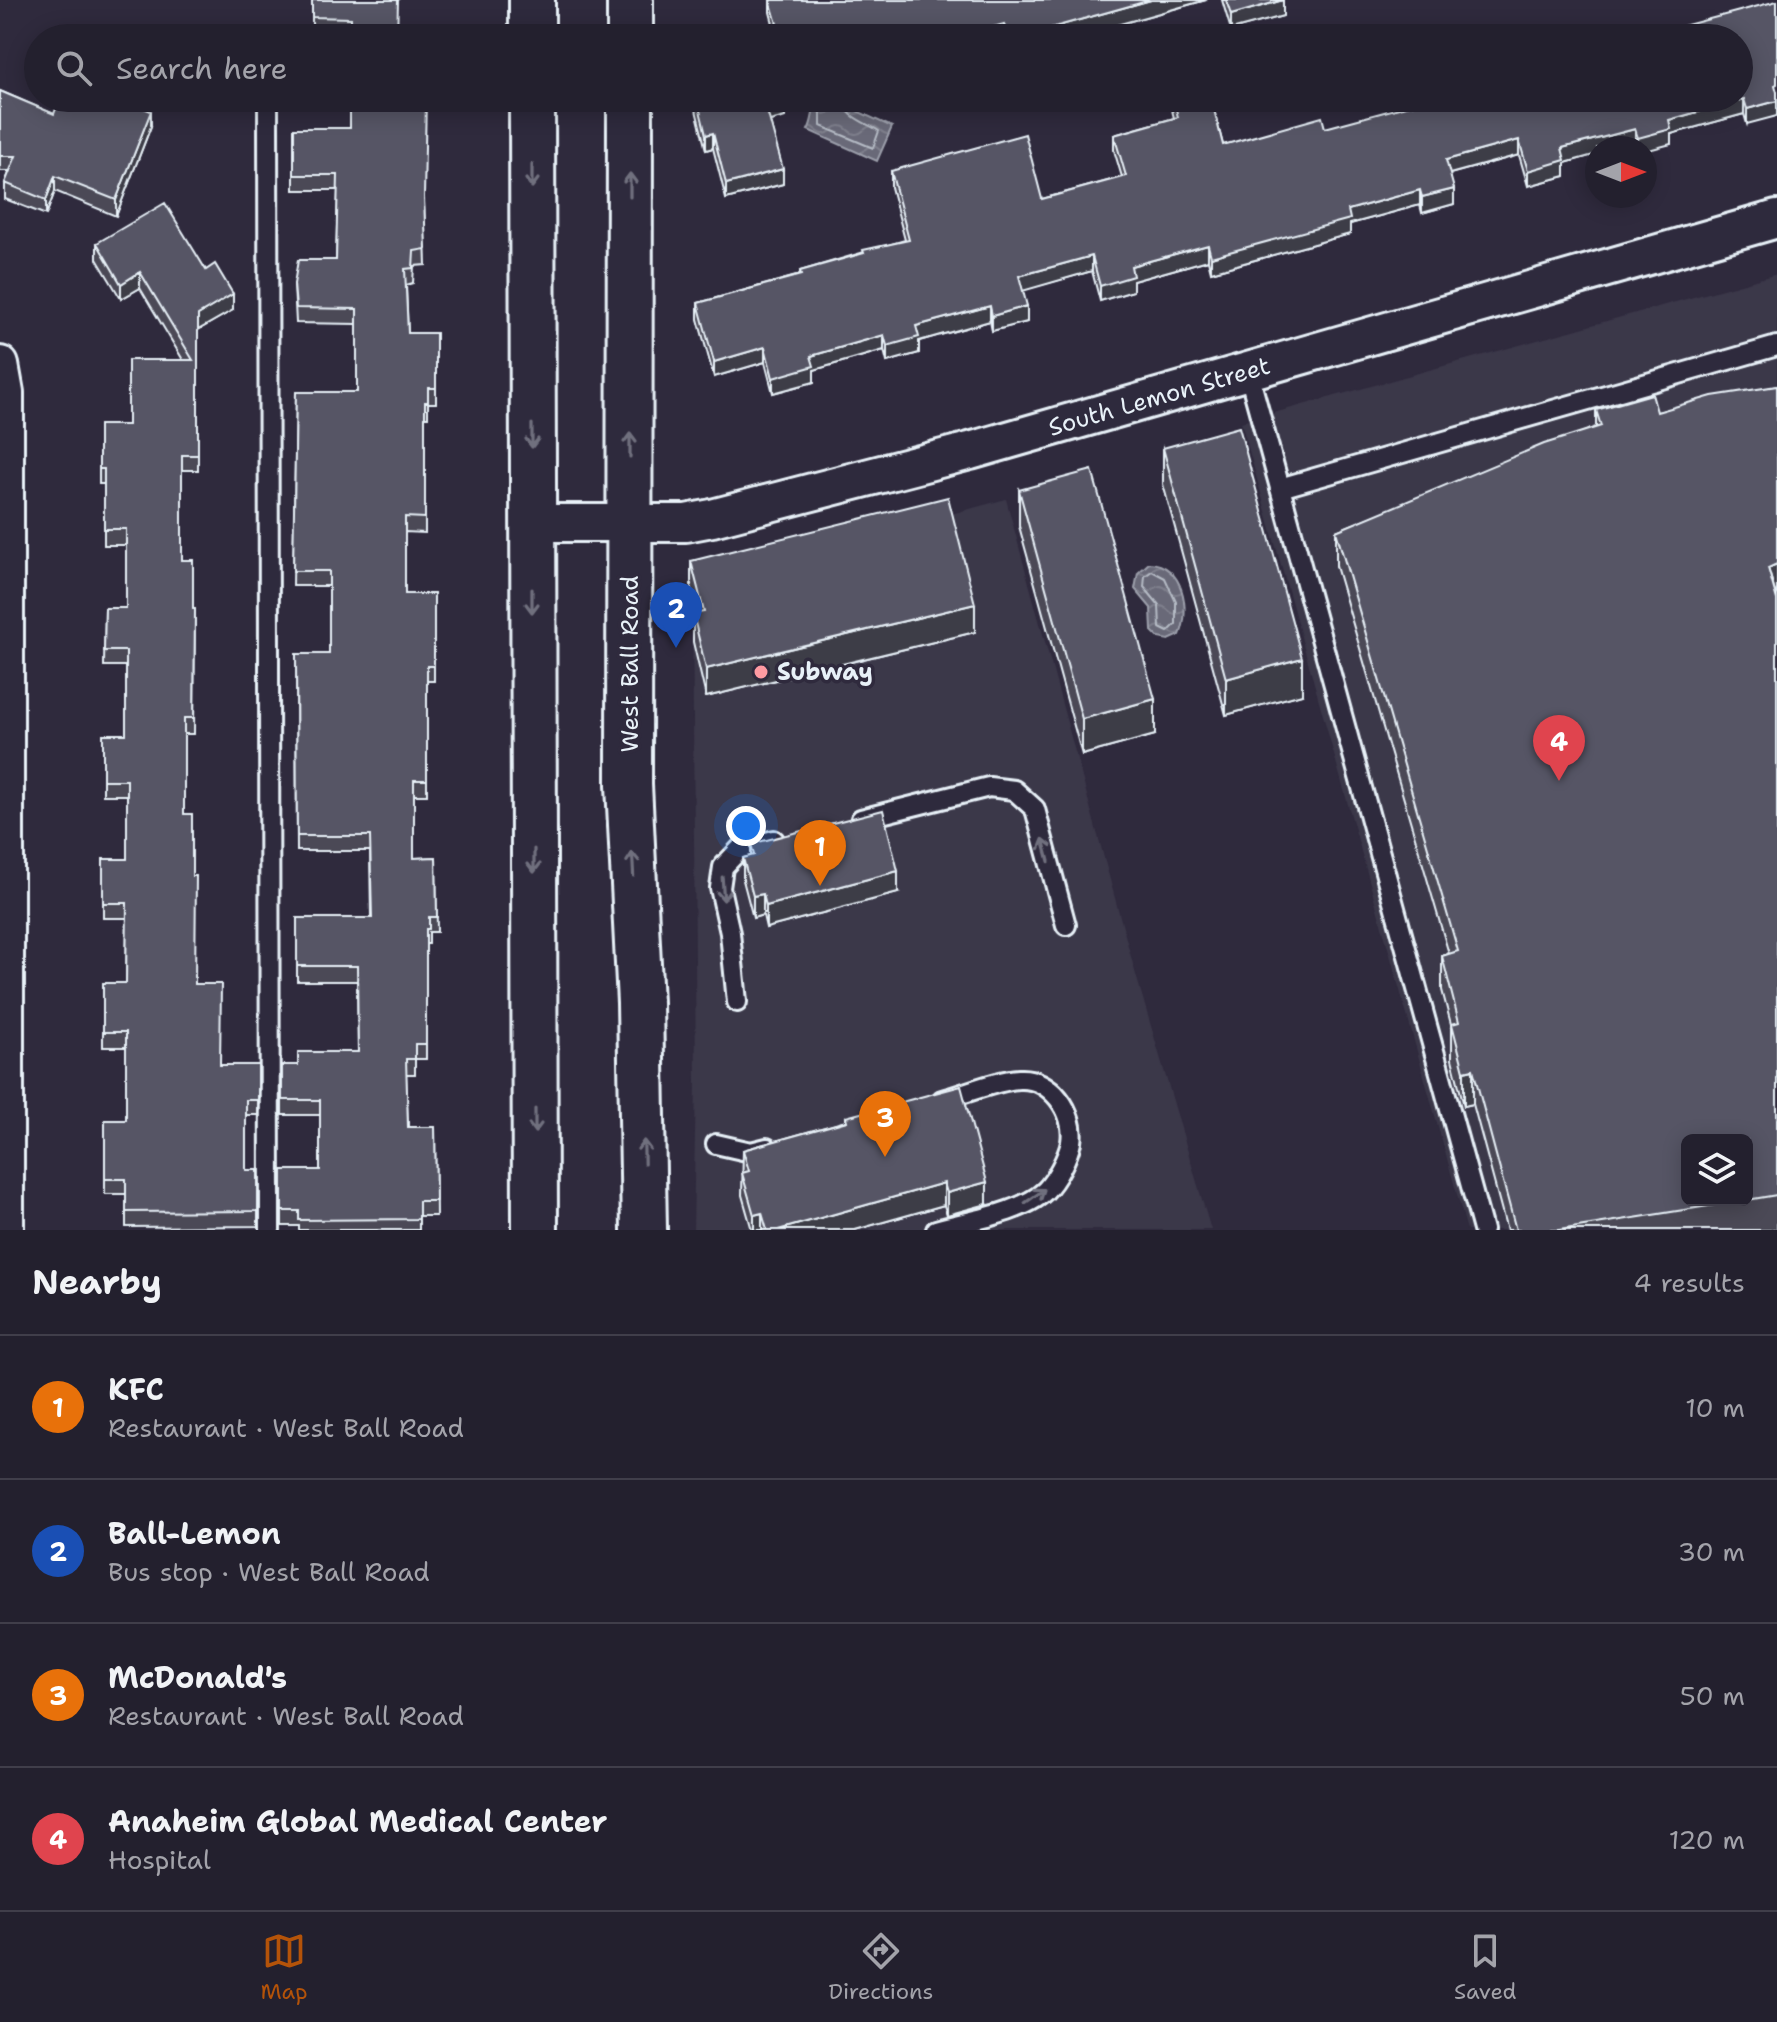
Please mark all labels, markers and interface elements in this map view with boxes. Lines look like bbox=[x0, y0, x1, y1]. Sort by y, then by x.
search box bbox=[24, 24, 1753, 112]
icon: search bbox=[52, 46, 96, 90]
text: Search here bbox=[116, 48, 287, 89]
north arrow bbox=[1585, 136, 1657, 208]
one-way arrow bbox=[524, 162, 540, 189]
one-way arrow bbox=[622, 172, 638, 199]
street label: South Lemon Street bbox=[1045, 350, 1274, 444]
one-way arrow bbox=[524, 422, 540, 449]
one-way arrow bbox=[622, 432, 638, 459]
street label: West Ball Road bbox=[614, 575, 646, 753]
pin: 2 bbox=[650, 582, 702, 648]
one-way arrow bbox=[524, 587, 540, 614]
place label: Subway bbox=[777, 656, 873, 688]
marker: Subway bbox=[752, 663, 770, 681]
pin: 4 bbox=[1533, 715, 1585, 781]
your location bbox=[726, 806, 766, 846]
pin: 1 bbox=[794, 820, 846, 886]
one-way arrow bbox=[1038, 837, 1053, 863]
one-way arrow bbox=[526, 847, 542, 874]
one-way arrow bbox=[626, 851, 641, 878]
one-way arrow bbox=[716, 876, 731, 902]
pin: 3 bbox=[859, 1091, 911, 1157]
one-way arrow bbox=[527, 1107, 543, 1134]
map controls bbox=[1681, 1134, 1753, 1206]
button: layers bbox=[1681, 1134, 1753, 1206]
one-way arrow bbox=[636, 1139, 652, 1166]
one-way arrow bbox=[1024, 1188, 1046, 1204]
text: Nearby bbox=[32, 1259, 162, 1305]
text: 4 results bbox=[1633, 1265, 1745, 1300]
text: KFC bbox=[108, 1369, 164, 1410]
text: 1 bbox=[52, 1390, 64, 1425]
text: 10 m bbox=[1685, 1390, 1745, 1425]
text: Restaurant · West Ball Road bbox=[108, 1410, 464, 1445]
text: Ball-Lemon bbox=[108, 1513, 281, 1554]
text: 2 bbox=[49, 1534, 67, 1569]
text: 30 m bbox=[1678, 1534, 1745, 1569]
text: Bus stop · West Ball Road bbox=[108, 1554, 430, 1589]
text: McDonald's bbox=[108, 1657, 287, 1698]
text: 3 bbox=[49, 1678, 67, 1713]
text: 50 m bbox=[1680, 1678, 1745, 1713]
text: Restaurant · West Ball Road bbox=[108, 1698, 464, 1733]
text: Anaheim Global Medical Center bbox=[108, 1801, 607, 1842]
text: 4 bbox=[49, 1822, 67, 1857]
text: 120 m bbox=[1669, 1822, 1745, 1857]
text: Hospital bbox=[108, 1842, 211, 1877]
tab: Map bbox=[260, 1929, 308, 2006]
tab: Directions bbox=[828, 1929, 933, 2006]
tab: Saved bbox=[1454, 1929, 1517, 2006]

